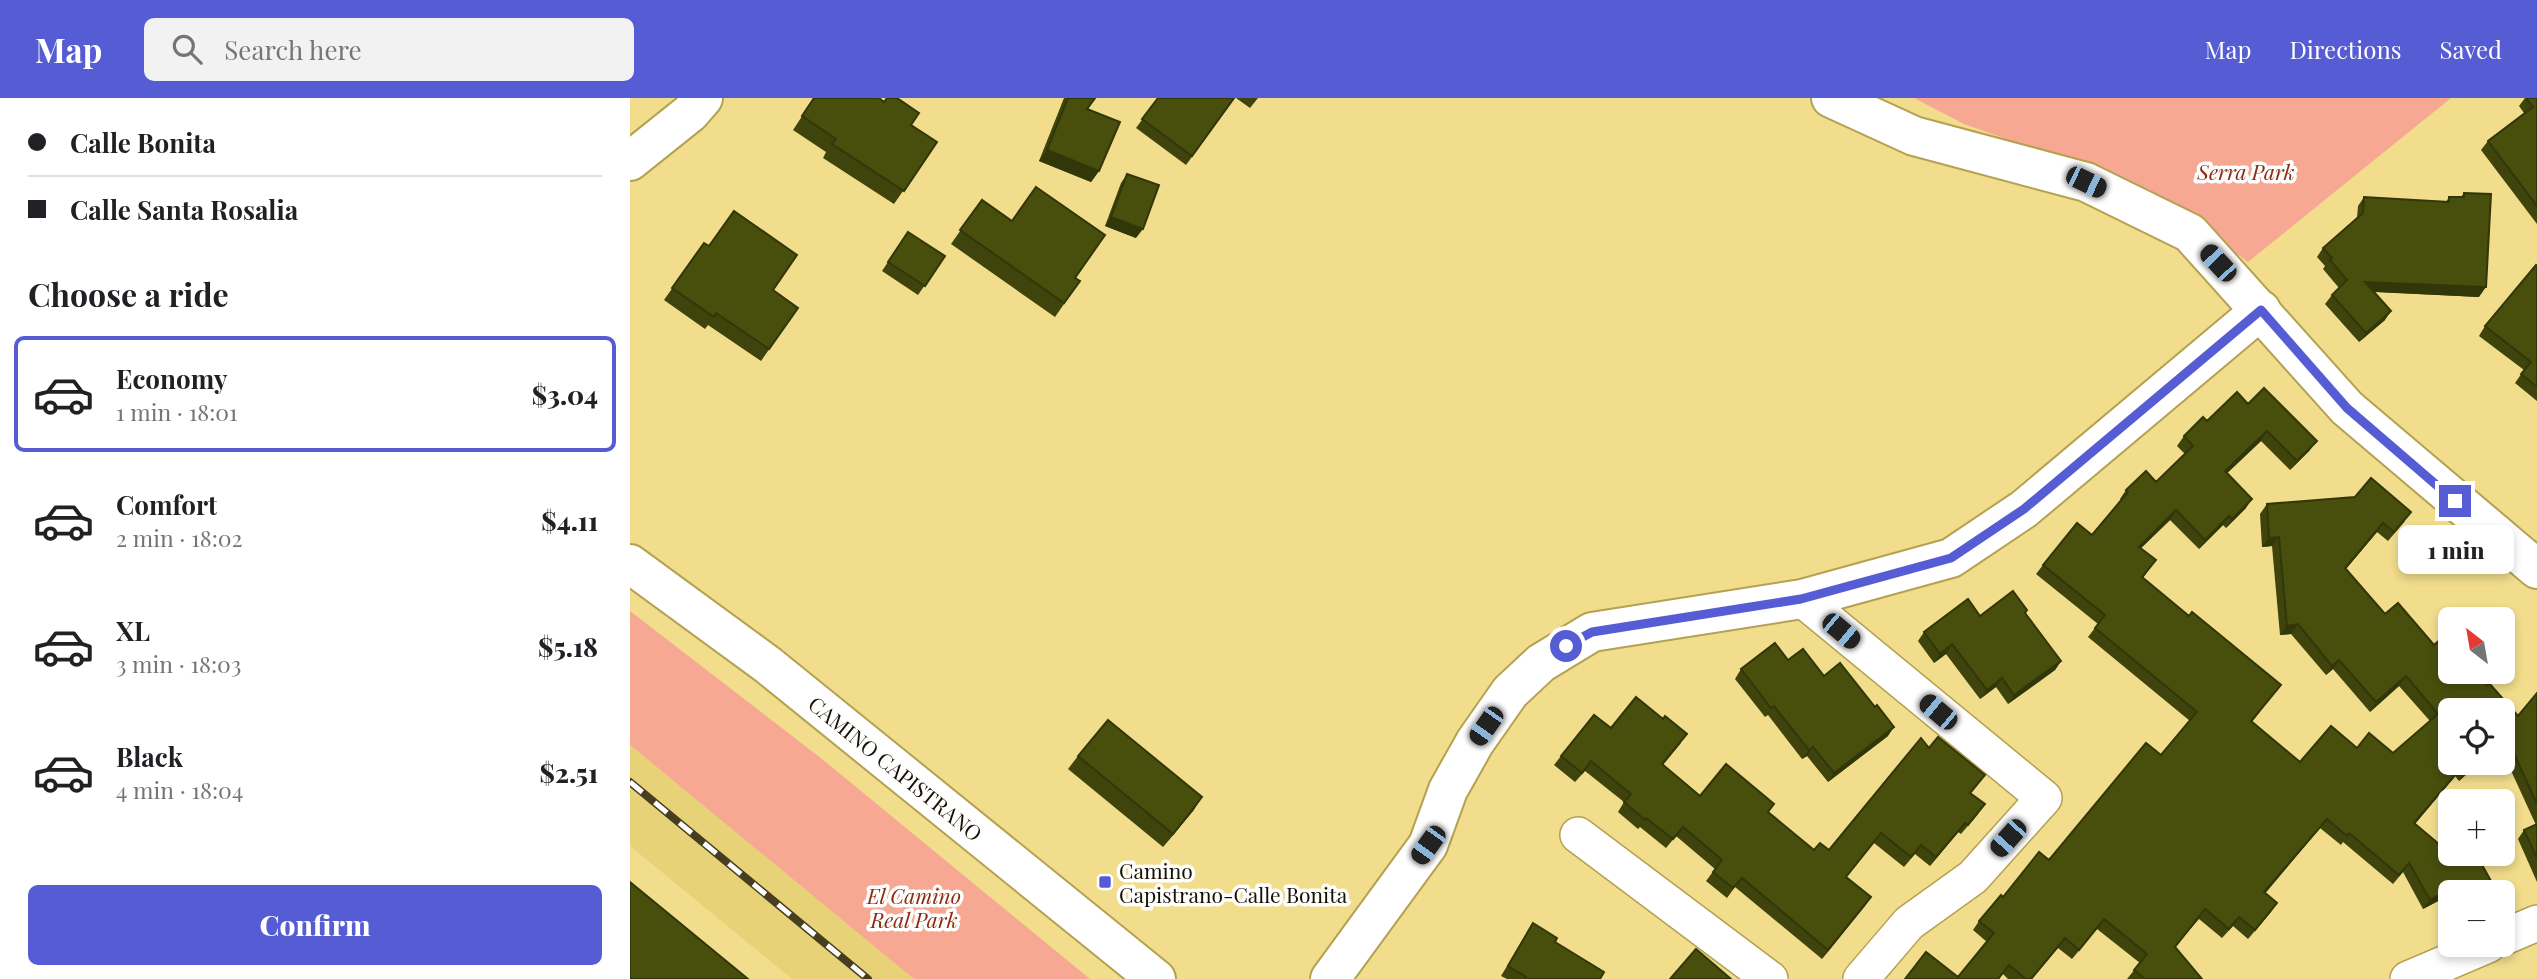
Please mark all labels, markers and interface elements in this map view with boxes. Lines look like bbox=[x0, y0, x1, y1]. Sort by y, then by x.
search box bbox=[144, 18, 634, 81]
text: Map bbox=[35, 27, 102, 71]
icon: search bbox=[168, 30, 206, 68]
text: Search here bbox=[224, 32, 362, 67]
text: Map bbox=[2205, 33, 2251, 65]
text: Directions bbox=[2289, 33, 2402, 65]
text: Saved bbox=[2440, 33, 2502, 65]
text: Calle Bonita bbox=[70, 125, 216, 160]
park label: Serra Park bbox=[2196, 157, 2295, 185]
car bbox=[2063, 163, 2110, 201]
text: Calle Santa Rosalia bbox=[70, 192, 298, 227]
car bbox=[2196, 240, 2241, 286]
text: Choose a ride bbox=[28, 272, 229, 315]
text: Economy bbox=[116, 361, 227, 396]
icon: car bbox=[32, 363, 95, 426]
text: $3.04 bbox=[532, 377, 598, 412]
text: 1 min · 18:01 bbox=[116, 396, 238, 427]
route end bbox=[2439, 485, 2471, 517]
text: Comfort bbox=[116, 487, 217, 522]
icon: car bbox=[32, 489, 95, 552]
text: $4.11 bbox=[541, 503, 598, 538]
text: 2 min · 18:02 bbox=[116, 522, 243, 553]
callout: 1 min bbox=[2397, 526, 2513, 574]
text: 1 min bbox=[2428, 534, 2484, 565]
north arrow bbox=[2438, 607, 2515, 684]
map controls bbox=[2438, 607, 2515, 957]
car bbox=[1819, 609, 1864, 653]
text: XL bbox=[116, 613, 150, 648]
icon: car bbox=[32, 615, 95, 678]
text: $5.18 bbox=[538, 629, 598, 664]
route start bbox=[1550, 630, 1582, 662]
text: 3 min · 18:03 bbox=[116, 648, 241, 679]
street label: CAMINO CAPISTRANO bbox=[803, 689, 989, 847]
car bbox=[1916, 690, 1961, 734]
button: locate bbox=[2438, 698, 2515, 775]
car bbox=[1466, 703, 1507, 749]
text: Black bbox=[116, 739, 183, 774]
icon: car bbox=[32, 741, 95, 804]
text: $2.51 bbox=[540, 755, 598, 790]
text: 4 min · 18:04 bbox=[116, 774, 243, 805]
button: + bbox=[2438, 789, 2515, 866]
car bbox=[1987, 815, 2030, 861]
car bbox=[1408, 822, 1449, 868]
place label: Camino Capistrano-Calle Bonita bbox=[1119, 856, 1348, 908]
marker: Camino Capistrano-Calle Bonita bbox=[1097, 874, 1113, 890]
button: − bbox=[2438, 880, 2515, 957]
park label: El Camino Real Park bbox=[866, 881, 961, 933]
button: Confirm bbox=[28, 885, 602, 965]

